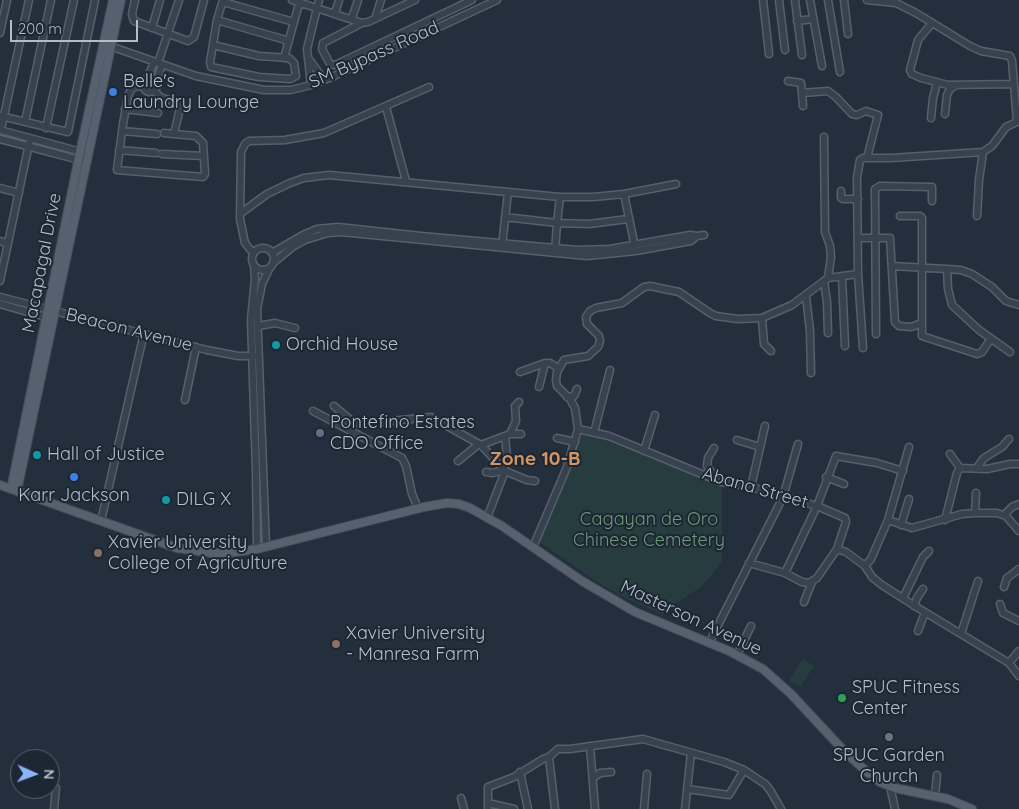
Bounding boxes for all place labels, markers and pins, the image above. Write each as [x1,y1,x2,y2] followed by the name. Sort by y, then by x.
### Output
[123,71,259,114] place label: Belle's Laundry Lounge
[107,86,119,98] marker: Belle's Laundry Lounge
[286,334,398,356] place label: Orchid House
[270,339,282,351] marker: Orchid House
[330,412,475,454] place label: Pontefino Estates CDO Office
[314,427,326,439] marker: Pontefino Estates CDO Office
[47,444,165,466] place label: Hall of Justice
[31,449,43,461] marker: Hall of Justice
[68,471,80,483] marker: Karr Jackson
[18,485,130,507] place label: Karr Jackson
[176,489,231,511] place label: DILG X
[160,494,172,506] marker: DILG X
[108,532,287,574] place label: Xavier University College of Agriculture
[92,547,104,559] marker: Xavier University College of Agriculture
[346,623,485,666] place label: Xavier University - Manresa Farm
[330,638,342,650] marker: Xavier University - Manresa Farm
[852,677,960,720] place label: SPUC Fitness Center
[836,692,848,704] marker: SPUC Fitness Center
[883,731,895,743] marker: SPUC Garden Church
[833,745,945,788] place label: SPUC Garden Church

